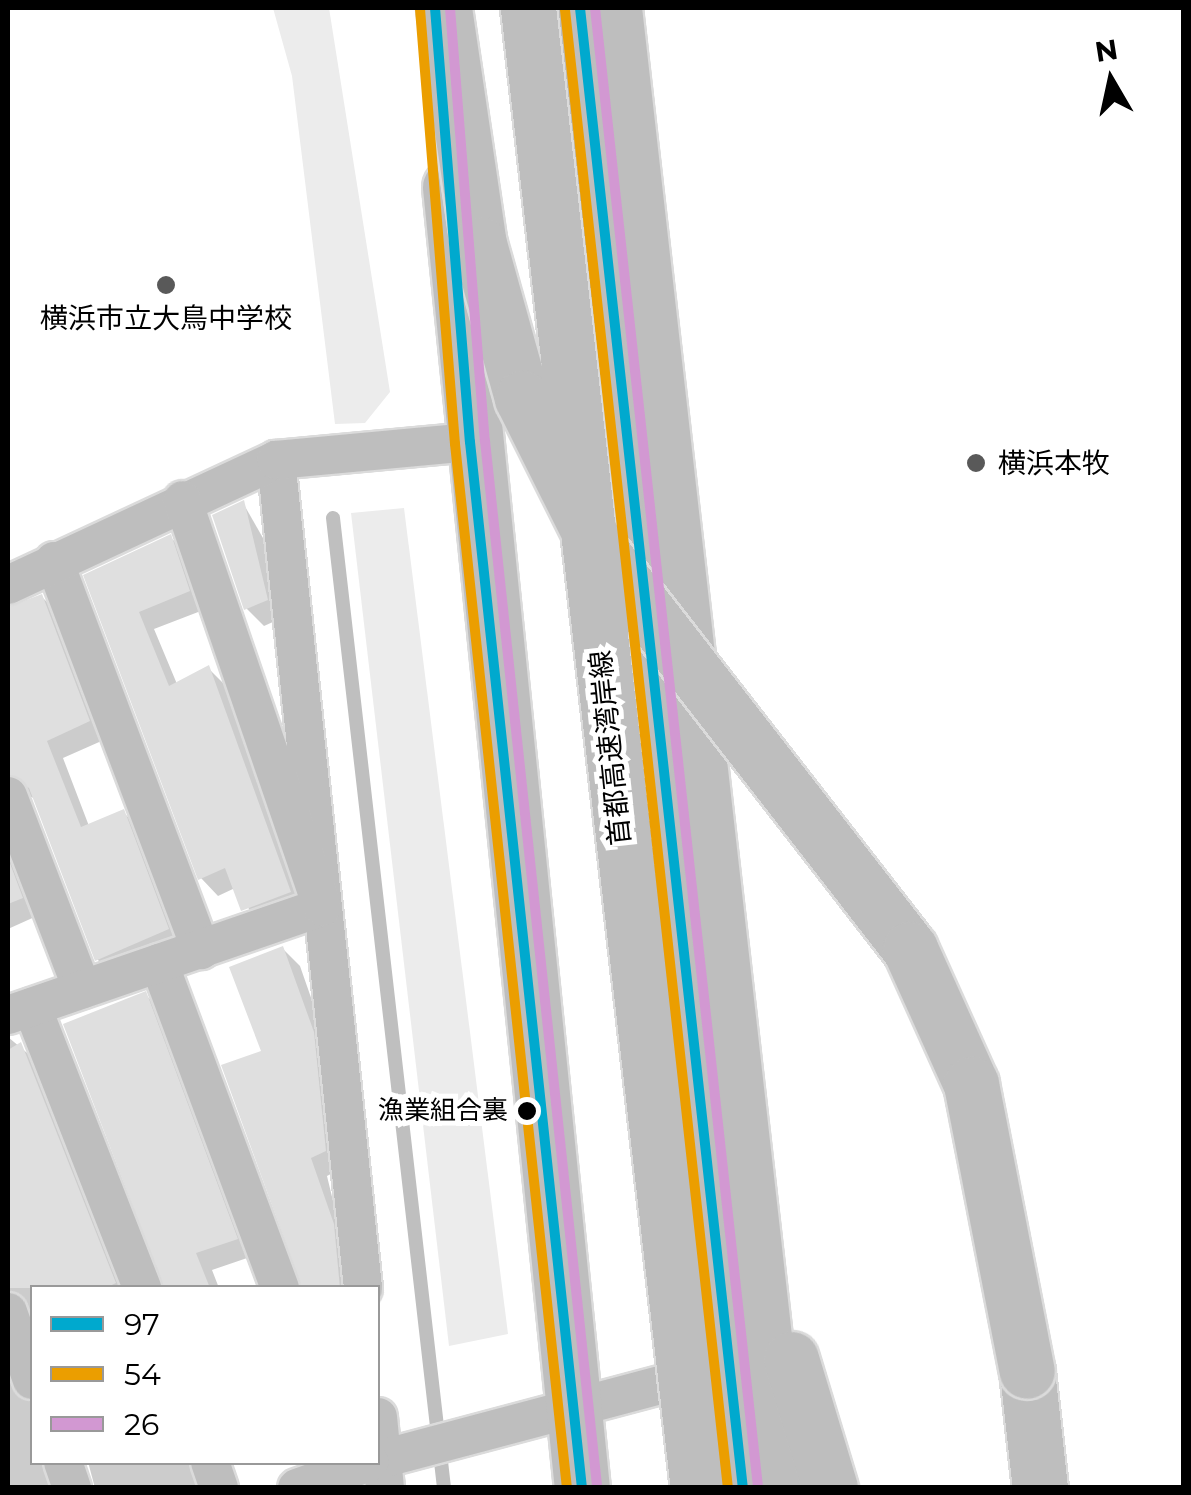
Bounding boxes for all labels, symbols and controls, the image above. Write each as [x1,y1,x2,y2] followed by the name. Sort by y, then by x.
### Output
[1061,30,1161,130] north arrow
[1092,32,1120,69] text: N
[155,274,177,296] marker: 横浜市立大鳥中学校
[40,301,292,335] place label: 横浜市立大鳥中学校
[998,446,1110,480] place label: 横浜本牧
[963,450,989,476] marker: 横浜本牧
[583,649,637,847] street label: 首都高速湾岸線
[378,1095,508,1127] place label: 漁業組合裏
[517,1101,537,1121] marker: 漁業組合裏
[30,1285,380,1465] legend
[124,1306,160,1343] text: 97
[124,1356,161,1393] text: 54
[124,1406,159,1443] text: 26

